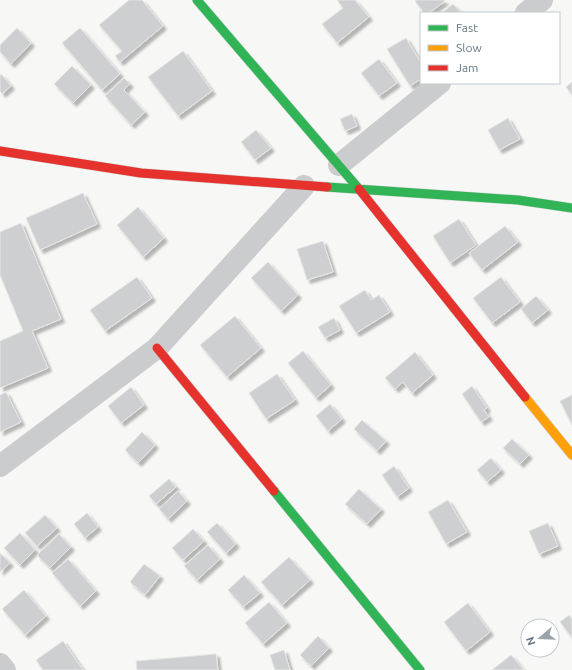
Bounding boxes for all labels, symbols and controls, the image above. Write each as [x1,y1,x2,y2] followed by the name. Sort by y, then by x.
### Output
[420,12,560,84] legend
[456,21,478,34] text: Fast
[456,41,482,54] text: Slow
[456,61,478,74] text: Jam
[520,618,560,658] north arrow
[524,635,538,647] text: N

